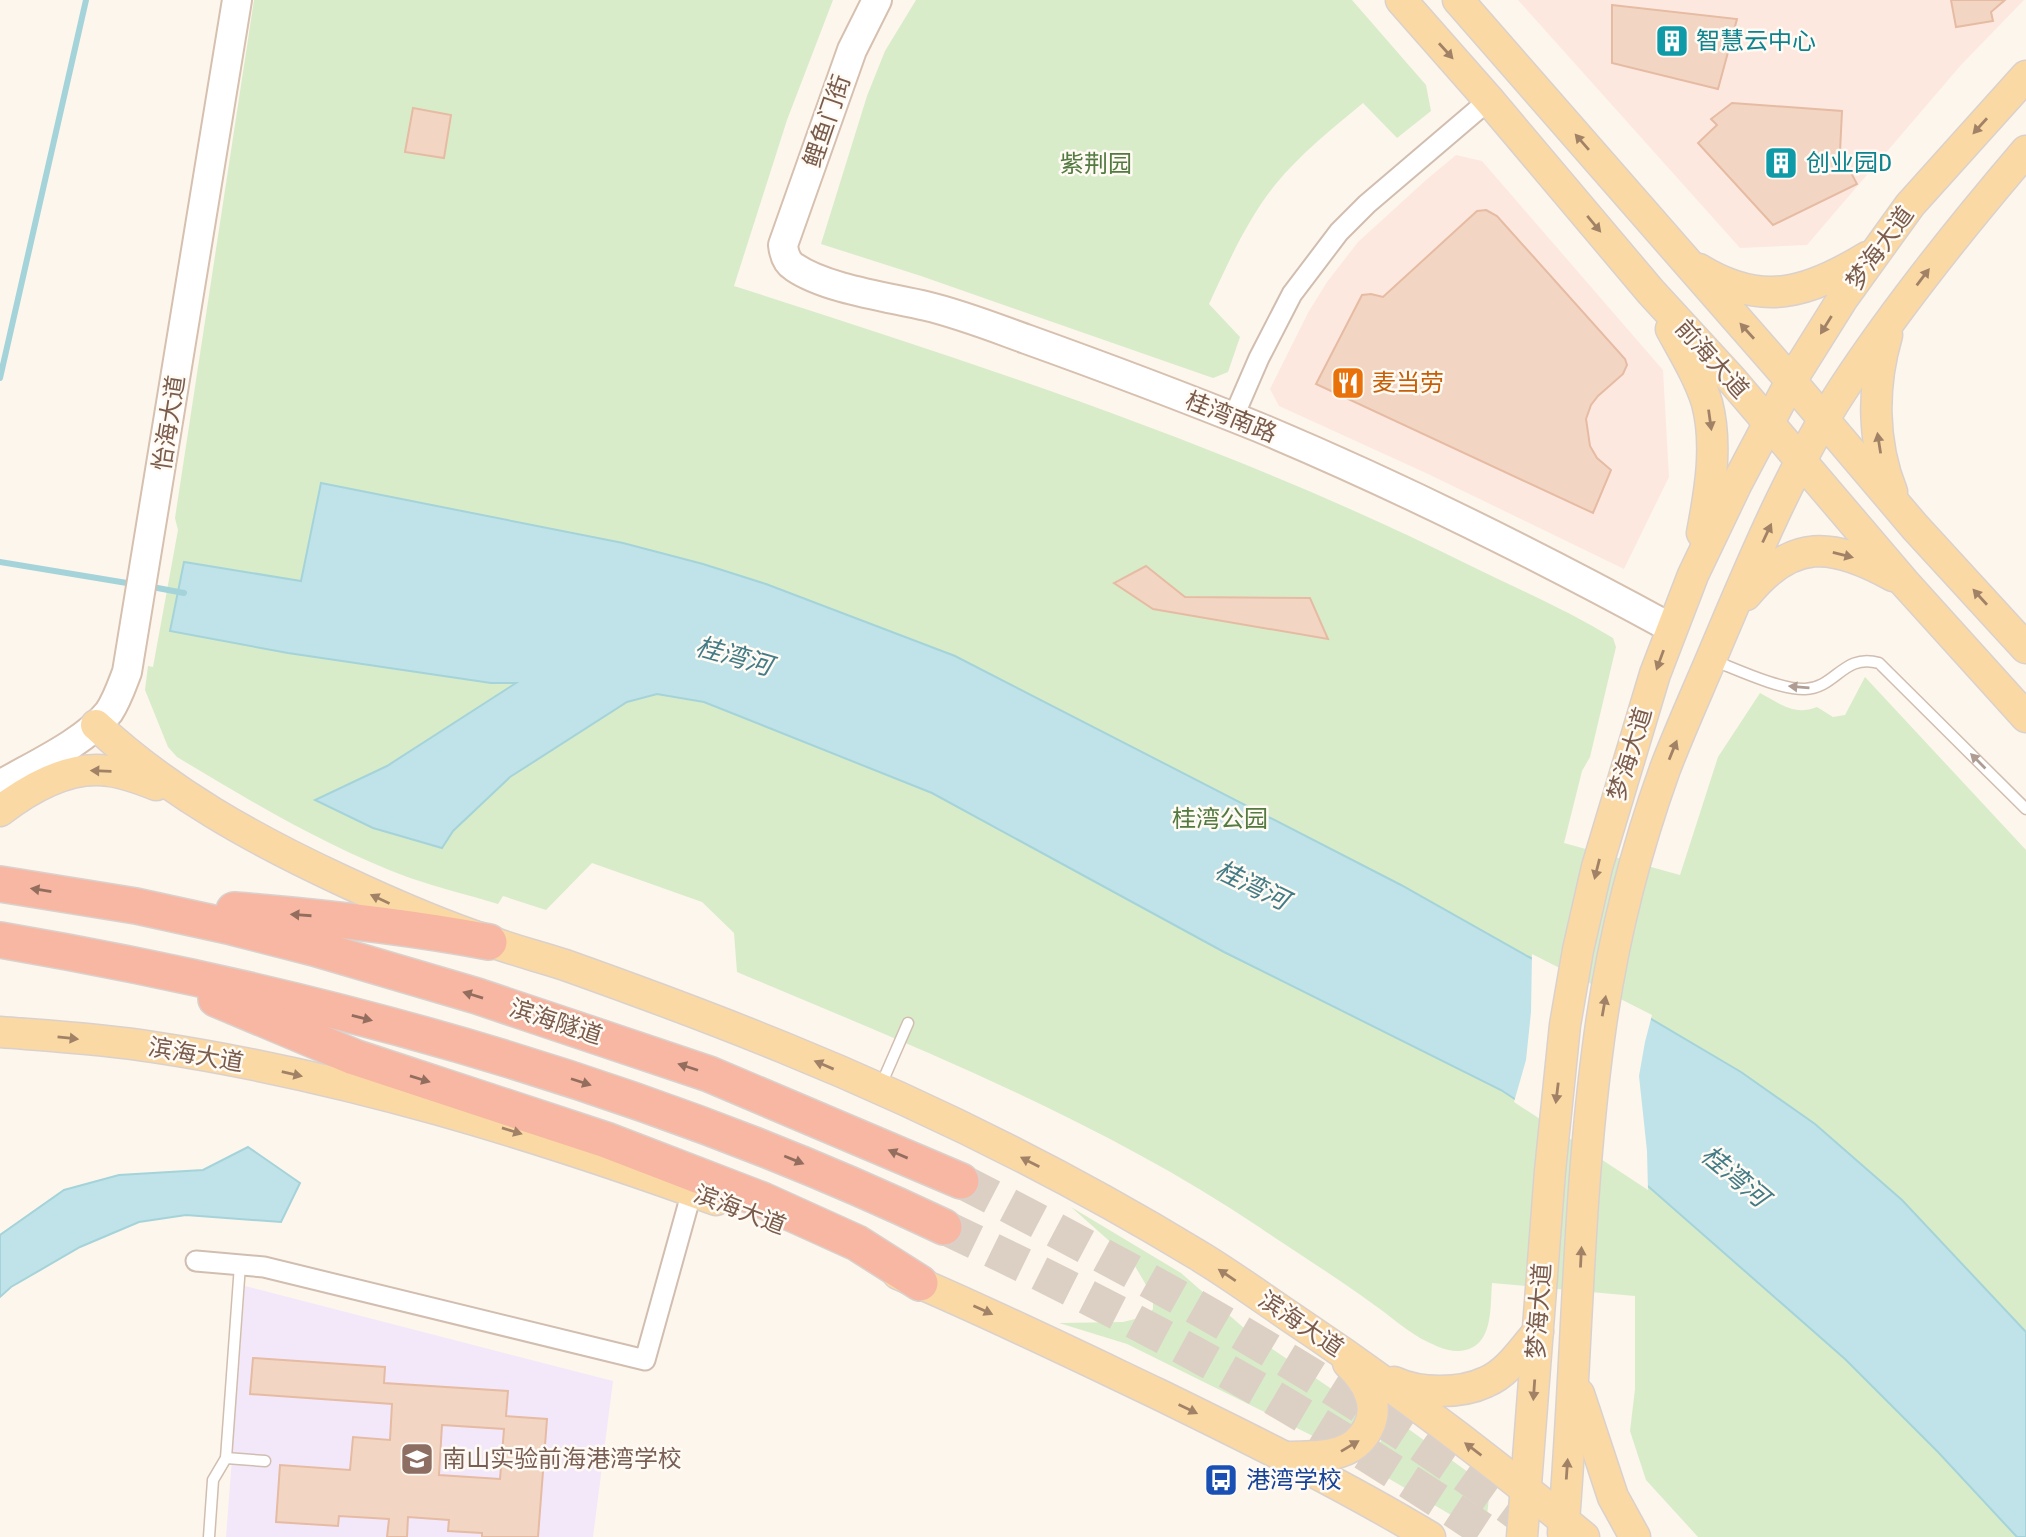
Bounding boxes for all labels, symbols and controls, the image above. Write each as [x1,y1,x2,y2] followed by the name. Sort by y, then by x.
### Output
[1653,22,1691,60] building icon: 智慧云中心
[1696,27,1816,55] place label: 智慧云中心
[1438,42,1454,60] one-way arrow
[798,71,856,171] street label: 鲤鱼门街
[1972,117,1988,134] one-way arrow
[1574,134,1590,151] one-way arrow
[1762,144,1800,182] building icon: 创业园D
[1806,149,1892,177] place label: 创业园D
[1060,150,1132,178] park label: 紫荆园
[1840,201,1920,295] street label: 梦海大道
[1586,215,1602,233] one-way arrow
[1916,268,1930,286] one-way arrow
[1669,314,1755,404] street label: 前海大道
[1820,315,1833,335] one-way arrow
[1740,323,1756,340] one-way arrow
[1329,364,1367,402] restaurant icon: 麦当劳
[1372,369,1444,397] place label: 麦当劳
[148,373,190,473] street label: 怡海大道
[1181,386,1281,448] street label: 桂湾南路
[1704,409,1715,431] one-way arrow
[1873,432,1884,454] one-way arrow
[1761,523,1772,543] one-way arrow
[1832,550,1854,561] one-way arrow
[1972,588,1988,606] one-way arrow
[692,631,780,684] water label: 桂湾河
[1654,649,1665,670] one-way arrow
[1788,681,1810,692] one-way arrow
[1603,704,1657,804] street label: 梦海大道
[1667,739,1678,760] one-way arrow
[1970,753,1987,769] one-way arrow
[90,766,112,777] one-way arrow
[1172,805,1268,833] park label: 桂湾公园
[1210,854,1298,919] water label: 桂湾河
[1591,858,1602,880] one-way arrow
[30,884,52,895] one-way arrow
[370,893,391,904] one-way arrow
[289,909,311,920] one-way arrow
[462,989,483,1000] one-way arrow
[506,994,606,1050] street label: 滨海隧道
[1599,995,1610,1017] one-way arrow
[352,1013,374,1024] one-way arrow
[57,1033,79,1044] one-way arrow
[146,1033,246,1077] street label: 滨海大道
[814,1059,835,1070] one-way arrow
[678,1061,699,1072] one-way arrow
[281,1068,303,1079] one-way arrow
[409,1074,430,1085] one-way arrow
[570,1077,591,1088] one-way arrow
[1552,1082,1563,1104] one-way arrow
[502,1126,523,1137] one-way arrow
[1695,1139,1778,1217] water label: 桂湾河
[888,1148,909,1159] one-way arrow
[784,1155,805,1166] one-way arrow
[1020,1156,1040,1167] one-way arrow
[690,1180,790,1240] street label: 滨海大道
[1576,1246,1587,1268] one-way arrow
[1522,1262,1556,1360] street label: 梦海大道
[1218,1268,1237,1281] one-way arrow
[1253,1286,1349,1362] street label: 滨海大道
[973,1304,993,1316] one-way arrow
[1528,1379,1539,1401] one-way arrow
[1178,1404,1198,1415] one-way arrow
[1341,1439,1360,1452] one-way arrow
[398,1440,436,1478] school or university icon: 南山实验前海港湾学校
[1464,1442,1482,1456] one-way arrow
[442,1445,682,1473] place label: 南山实验前海港湾学校
[1562,1458,1573,1480] one-way arrow
[1202,1461,1240,1499] bus stop icon: 港湾学校
[1246,1466,1342,1494] place label: 港湾学校

